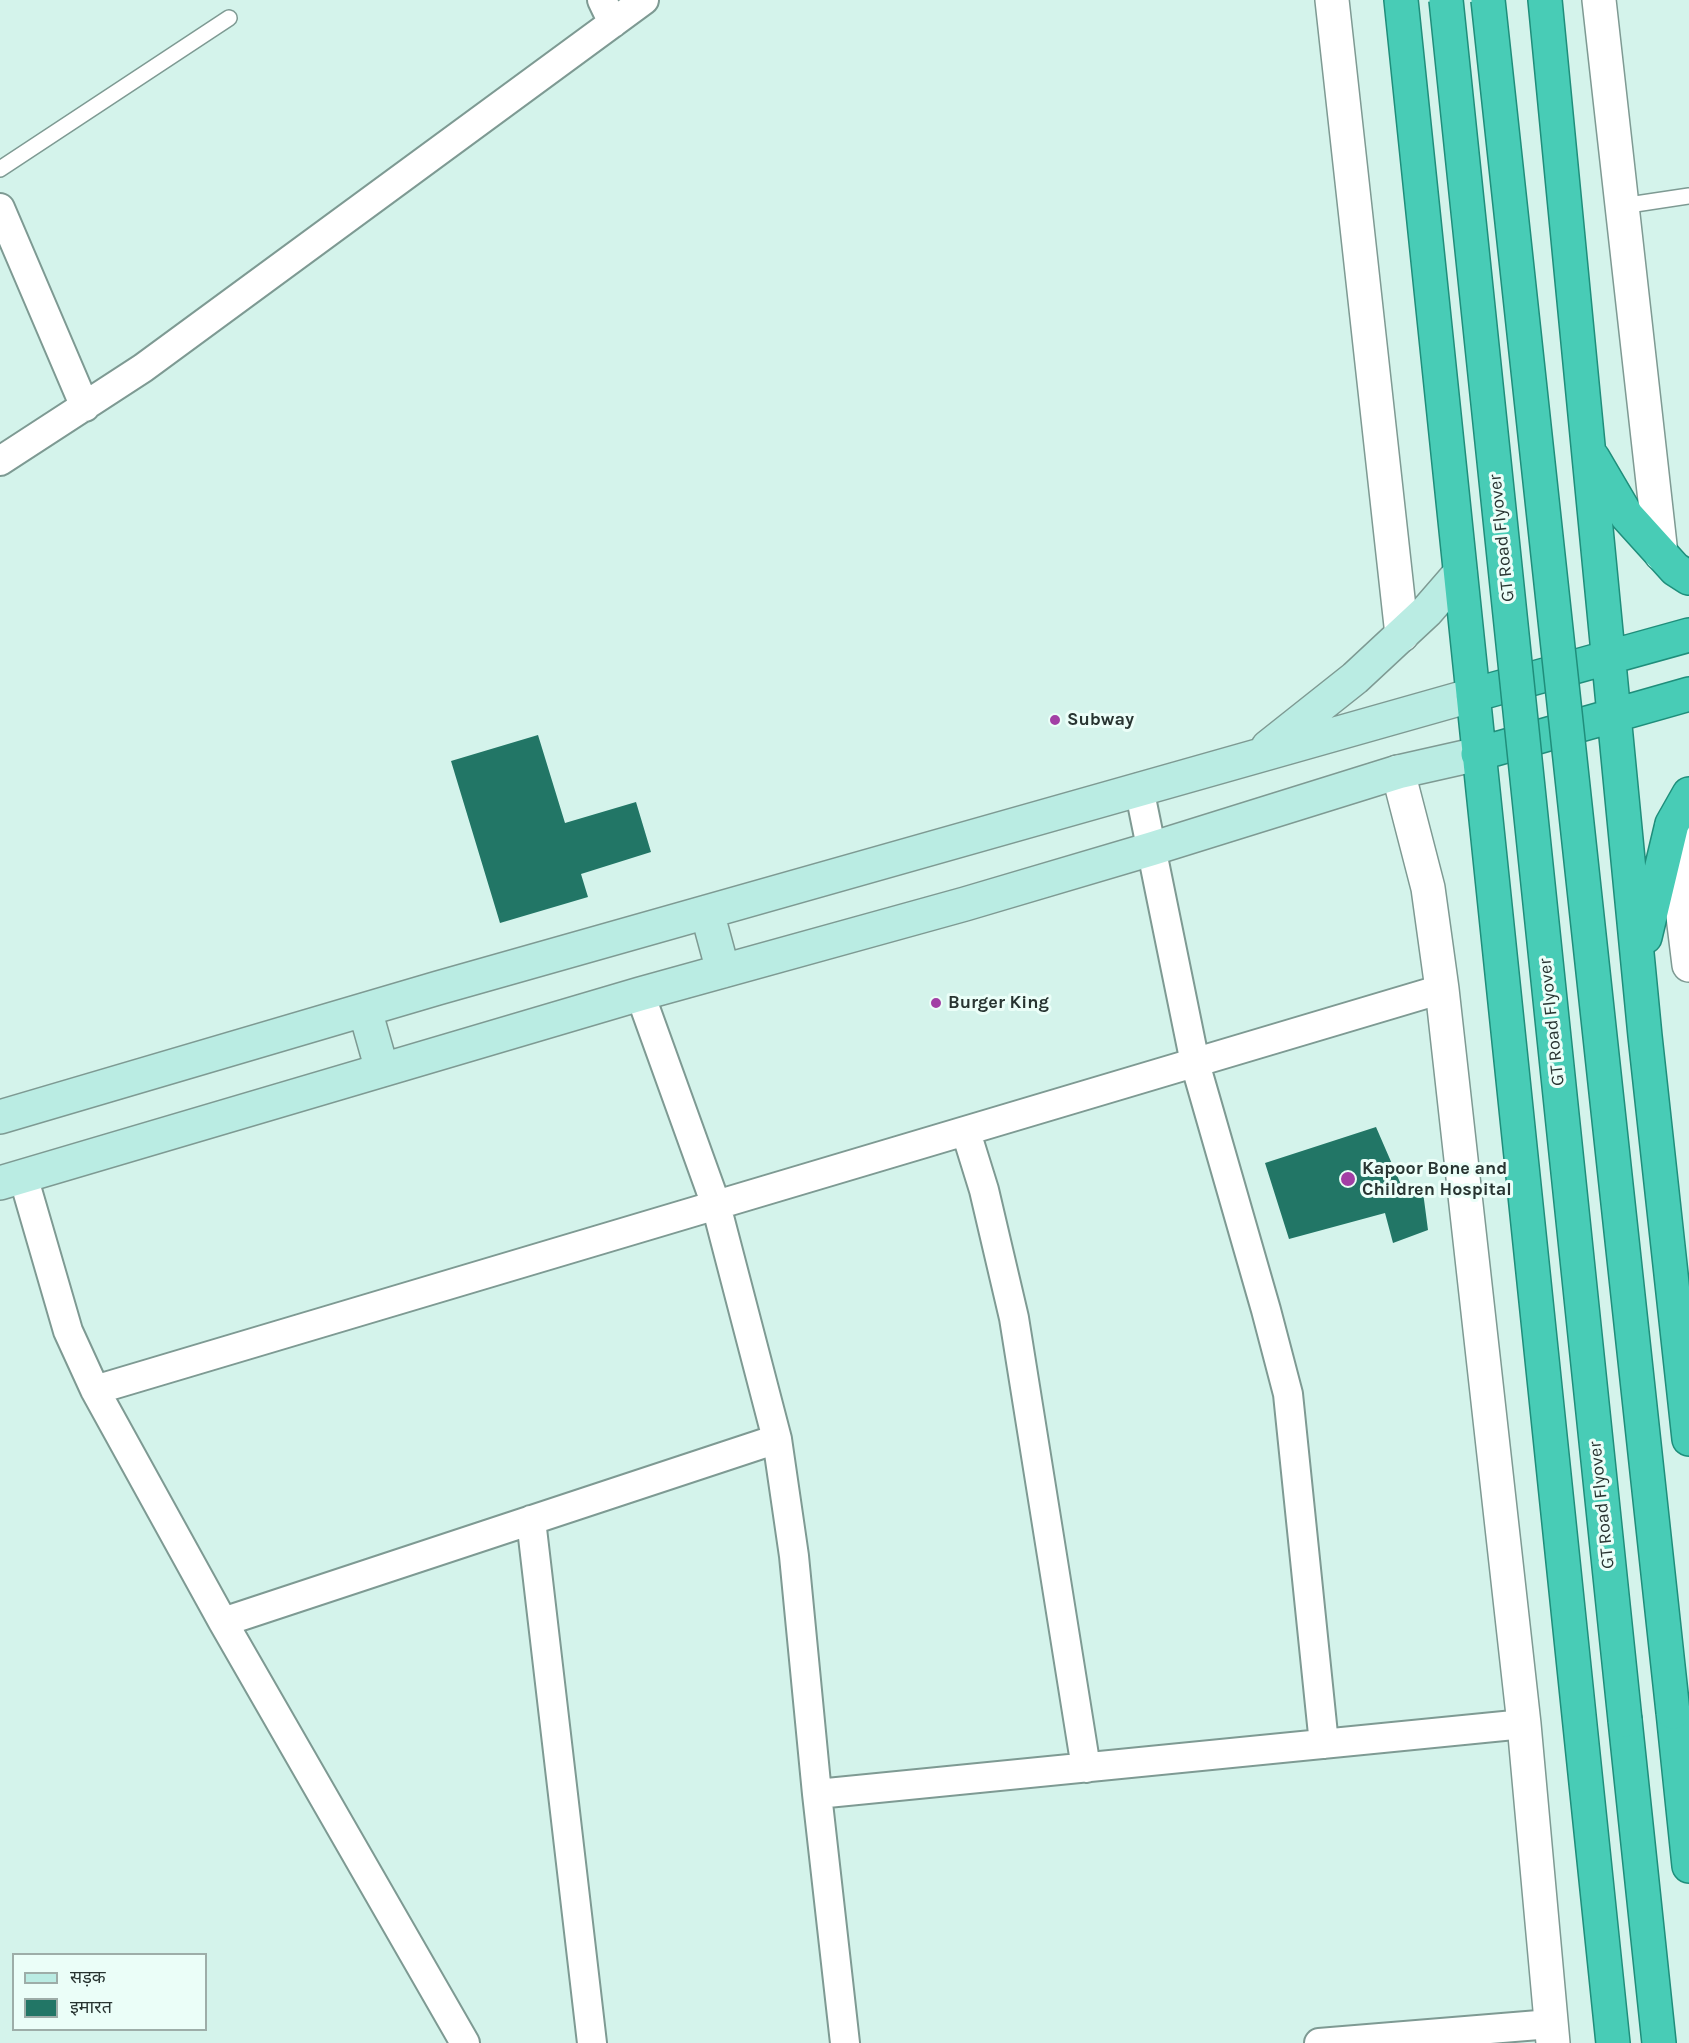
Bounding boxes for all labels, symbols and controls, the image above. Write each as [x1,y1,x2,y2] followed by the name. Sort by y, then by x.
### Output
[1485,473,1519,603] street label: GT Road Flyover
[1067,709,1134,731] place label: Subway
[1048,713,1062,727] marker: Subway
[1535,957,1569,1087] street label: GT Road Flyover
[948,992,1049,1014] place label: Burger King
[929,996,943,1010] marker: Burger King
[1362,1158,1512,1200] place label: Kapoor Bone and Children Hospital
[1339,1170,1357,1188] marker: Kapoor Bone and Children Hospital
[1585,1440,1619,1570] street label: GT Road Flyover
[12,1953,207,2031] legend
[70,1966,106,1988] text: सड़क
[70,1996,112,2018] text: इमारत

